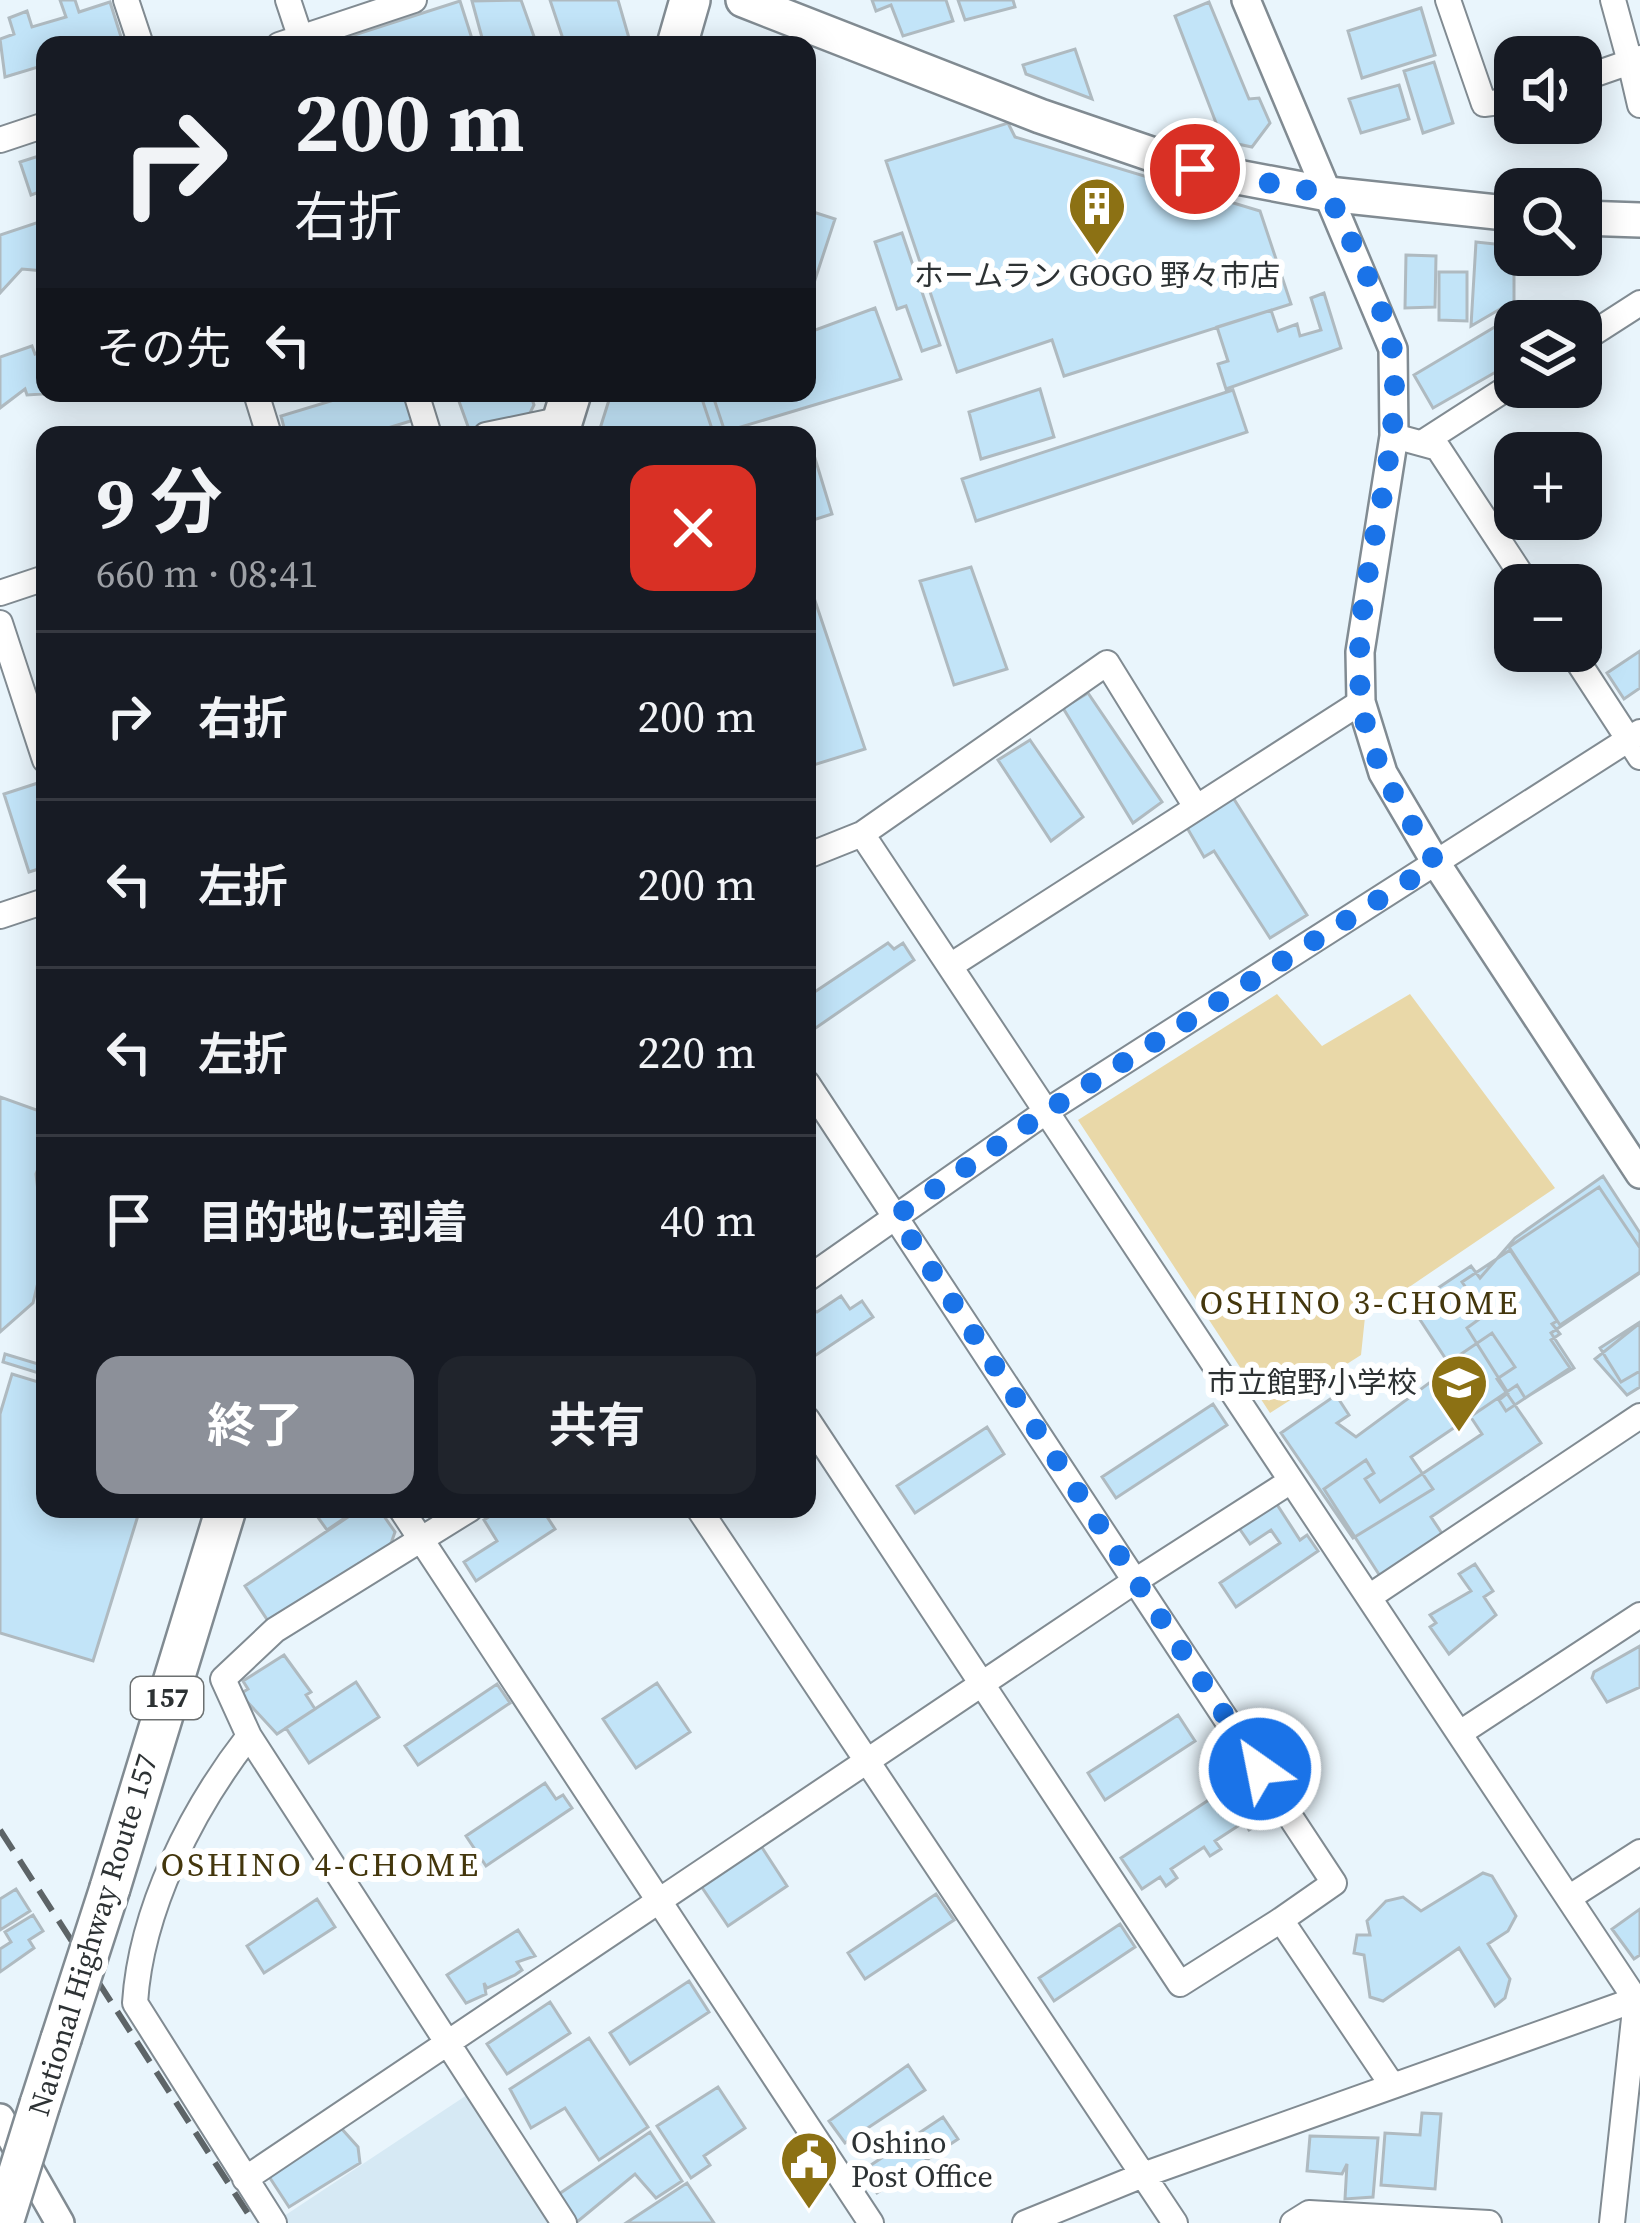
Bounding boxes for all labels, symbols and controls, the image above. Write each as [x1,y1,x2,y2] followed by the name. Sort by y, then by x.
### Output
[1494,36,1602,672] map controls
[1494,36,1602,144] button: sound
[294,64,525,179] text: 200 m
[96,84,252,240] icon: right
[1144,118,1246,220] pin
[1162,136,1228,202] icon: arrive
[1494,168,1602,276] button: search
[1066,175,1128,257] building icon: ホームラン GOGO 野々市店
[294,180,402,254] text: 右折
[914,255,1280,296] place label: ホームラン GOGO 野々市店
[1494,300,1602,408] button: layers
[255,312,321,378] icon: left
[96,317,231,379] text: その先
[1494,432,1602,540] button: +
[96,452,222,551] text: 9 分
[630,465,756,591] button: close
[96,547,318,600] text: 660 m · 08:41
[1494,564,1602,672] button: −
[96,683,162,749] icon: right
[637,685,756,747] text: 200 m
[198,687,288,749] text: 右折
[96,851,162,917] icon: left
[637,853,756,915] text: 200 m
[198,855,288,917] text: 左折
[96,1019,162,1085] icon: left
[637,1021,756,1083] text: 220 m
[198,1023,288,1085] text: 左折
[96,1187,162,1253] icon: arrive
[660,1189,756,1251] text: 40 m
[198,1191,468,1253] text: 目的地に到着
[1200,1280,1520,1325] district label: OSHINO 3-CHOME
[1428,1352,1490,1434] school or university icon: 市立館野小学校
[96,1356,414,1494] button: 終了
[438,1356,756,1494] button: 共有
[1207,1362,1417,1403] place label: 市立館野小学校
[131,1677,203,1719] road number: 157
[1197,1706,1323,1832] position arrow
[18,1749,167,2121] street label: National Highway Route 157
[161,1842,481,1887] district label: OSHINO 4-CHOME
[851,2122,993,2197] place label: Oshino Post Office
[778,2129,840,2211] public building icon: Oshino Post Office

